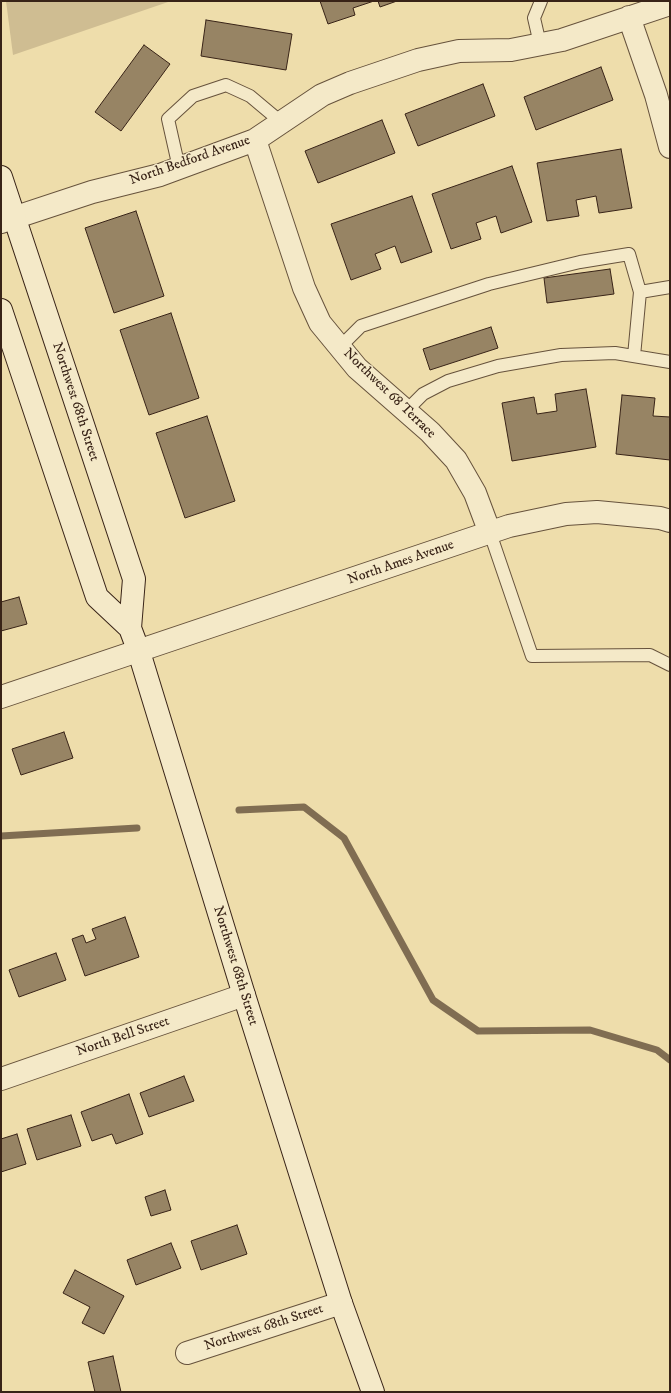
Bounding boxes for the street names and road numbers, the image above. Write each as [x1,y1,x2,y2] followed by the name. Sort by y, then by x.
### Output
[128,132,252,190] street label: North Bedford Avenue
[48,340,102,464] street label: Northwest 68th Street
[339,345,439,443] street label: Northwest 68 Terrace
[346,537,456,589] street label: North Ames Avenue
[209,904,261,1028] street label: Northwest 68th Street
[74,1013,172,1061] street label: North Bell Street
[202,1301,326,1355] street label: Northwest 68th Street

